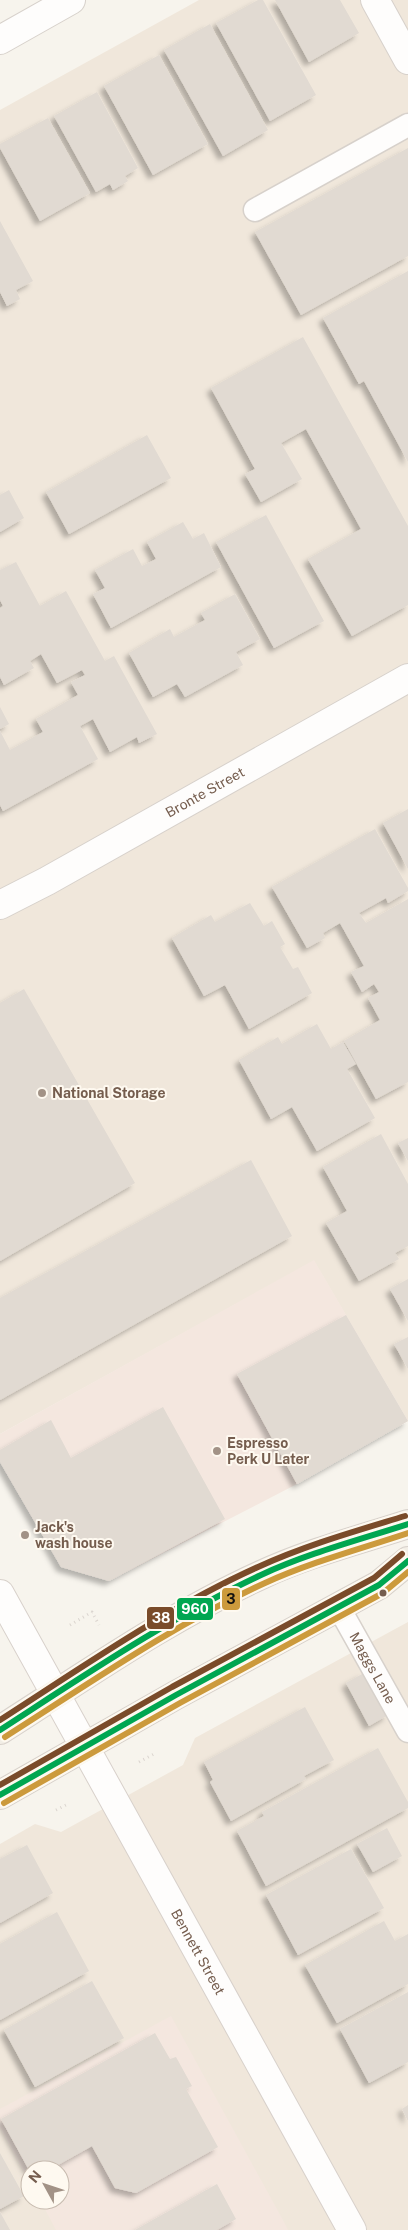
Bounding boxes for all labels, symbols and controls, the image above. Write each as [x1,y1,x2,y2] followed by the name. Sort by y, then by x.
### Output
[163,764,247,821] street label: Bronte Street
[52,1085,166,1101] place label: National Storage
[36,1087,48,1099] marker: National Storage
[227,1435,310,1467] place label: Espresso Perk U Later
[211,1445,223,1457] marker: Espresso Perk U Later
[35,1519,113,1551] place label: Jack's wash house
[19,1529,31,1541] marker: Jack's wash house
[221,1587,241,1611] line badge: 3
[378,1588,388,1598] unlabelled marker
[226,1591,236,1607] text: 3
[176,1597,214,1621] line badge: 960
[181,1601,209,1617] text: 960
[146,1606,175,1630] line badge: 38
[152,1610,170,1626] text: 38
[346,1629,399,1706] street label: Maggs Lane
[168,1906,228,1998] street label: Bennett Street
[20,2160,70,2210] north arrow
[25,2167,45,2186] text: N

